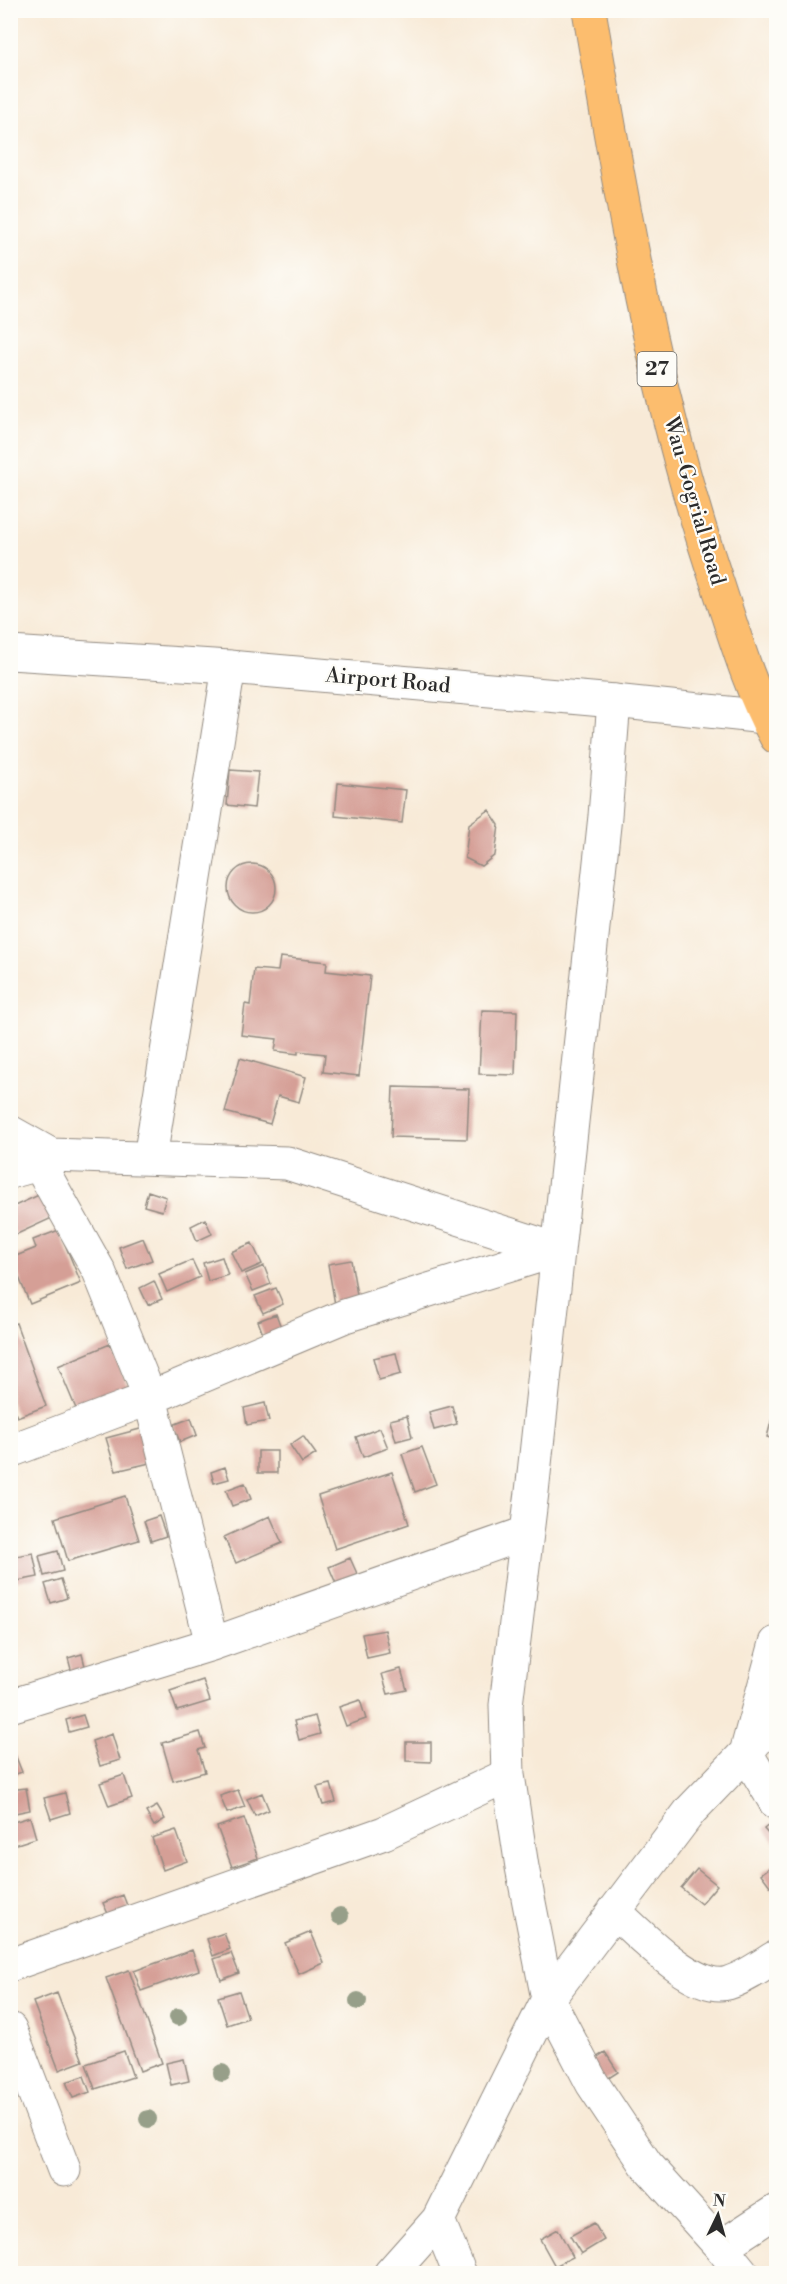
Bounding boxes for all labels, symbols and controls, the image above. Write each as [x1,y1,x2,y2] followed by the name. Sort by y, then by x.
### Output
[638,352,676,386] road number: 27
[657,413,731,588] street label: Wau-Gogrial Road
[324,663,451,699] street label: Airport Road
[688,2185,748,2245] north arrow
[712,2191,727,2212] text: N

